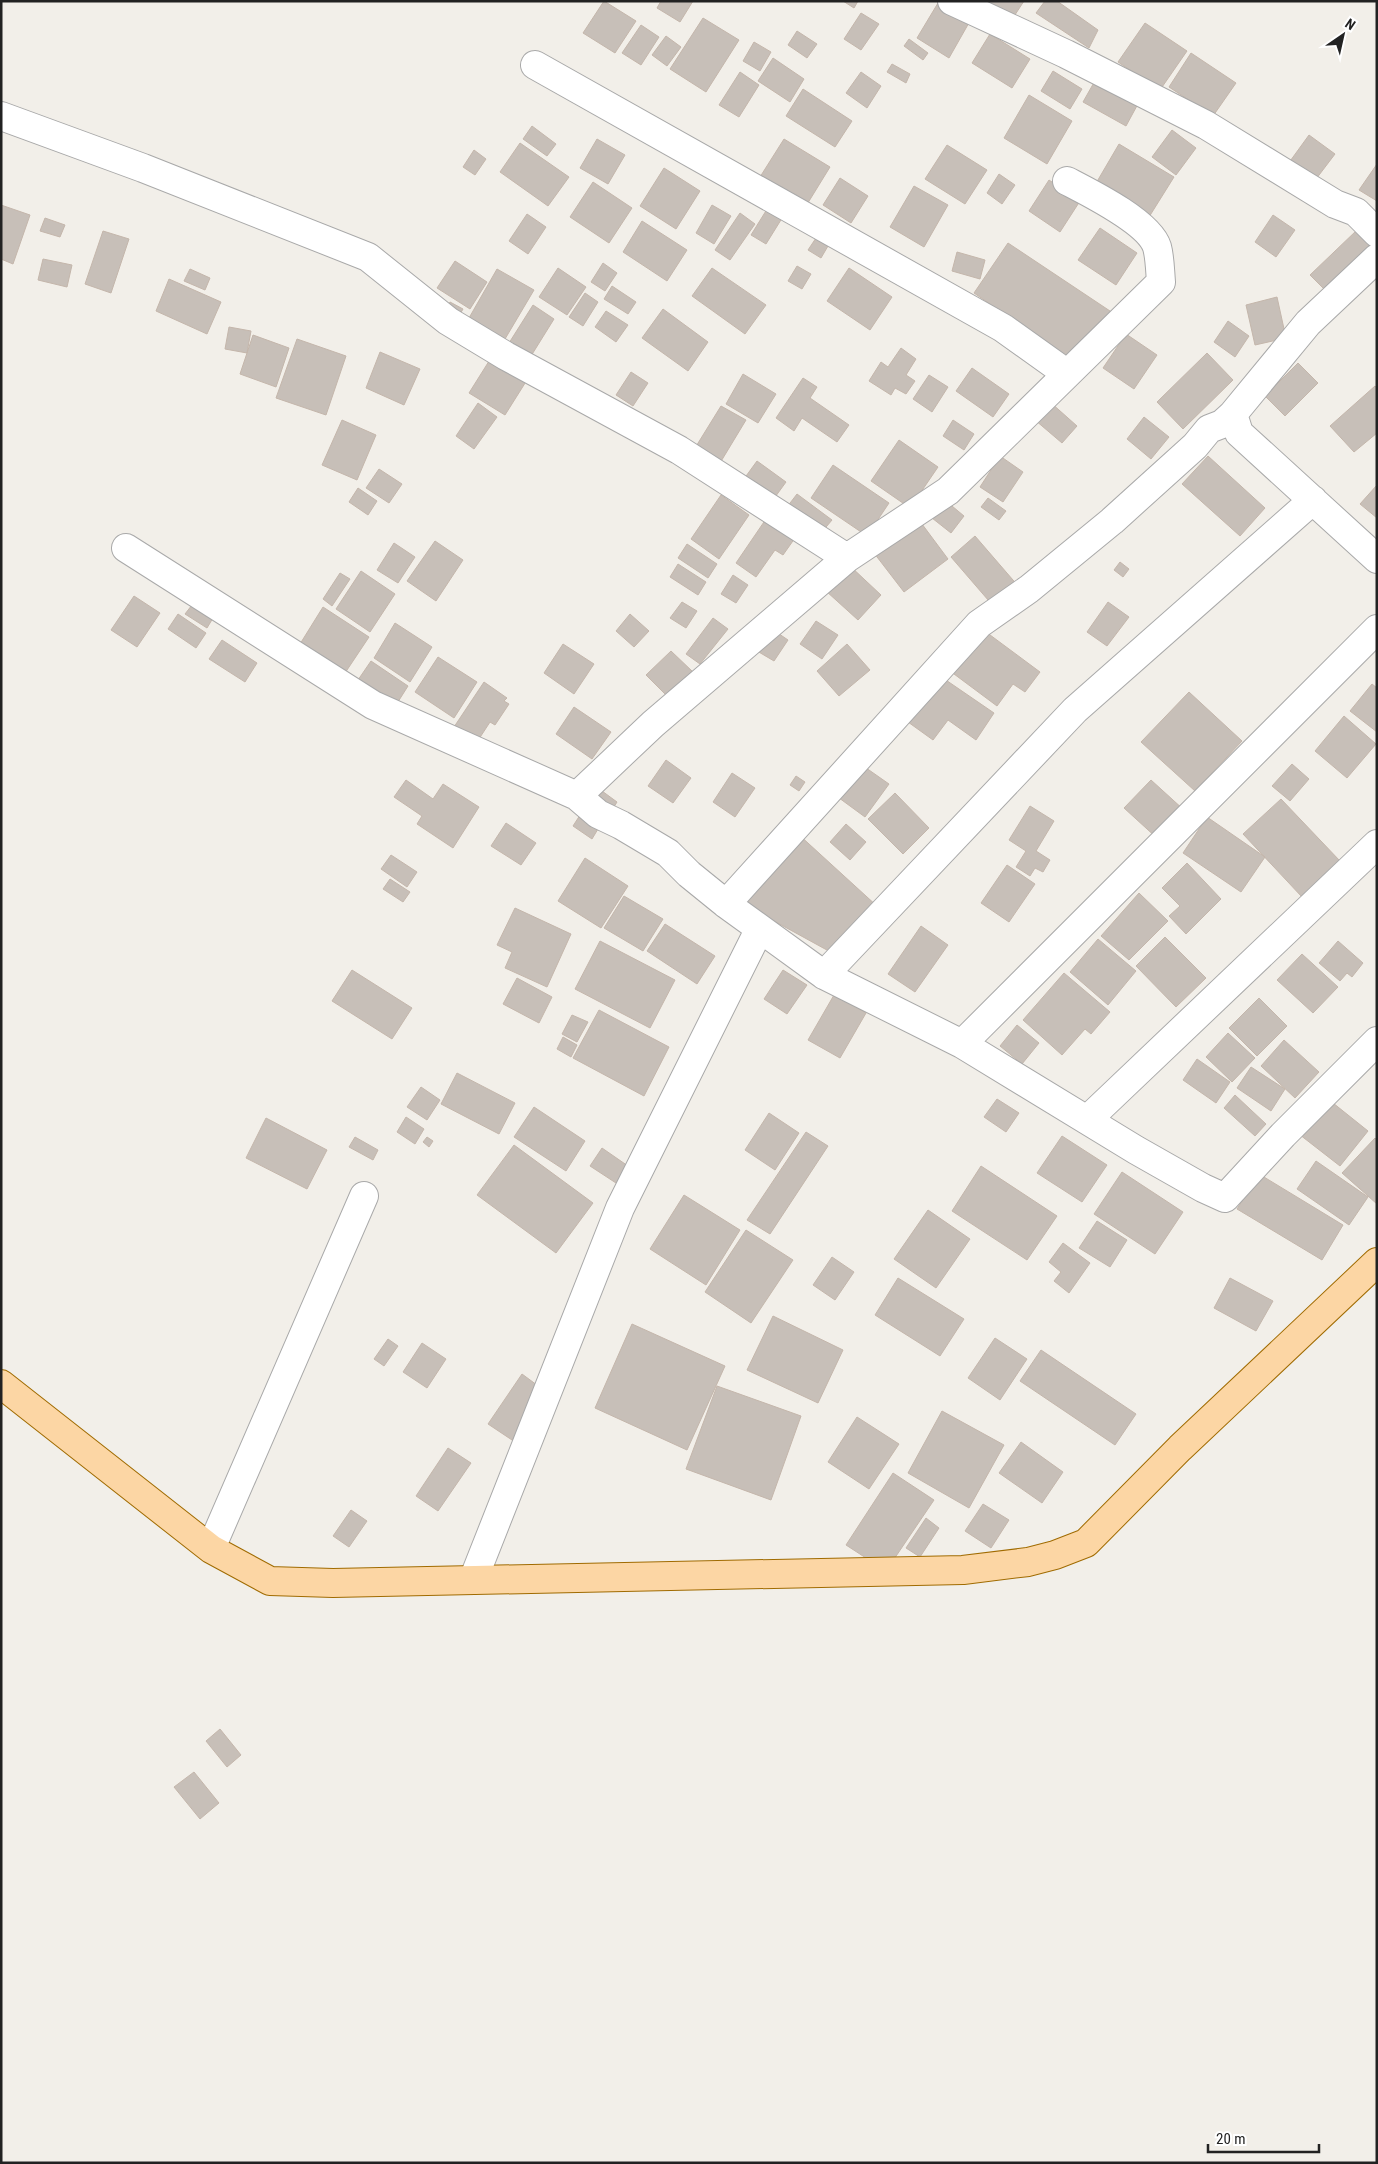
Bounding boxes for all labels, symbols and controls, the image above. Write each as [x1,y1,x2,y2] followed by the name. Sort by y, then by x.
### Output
[1318,10,1368,60] north arrow
[1342,15,1358,33] text: N
[1208,2122,1319,2154] scale bar
[1216,2130,1246,2148] text: 20 m

